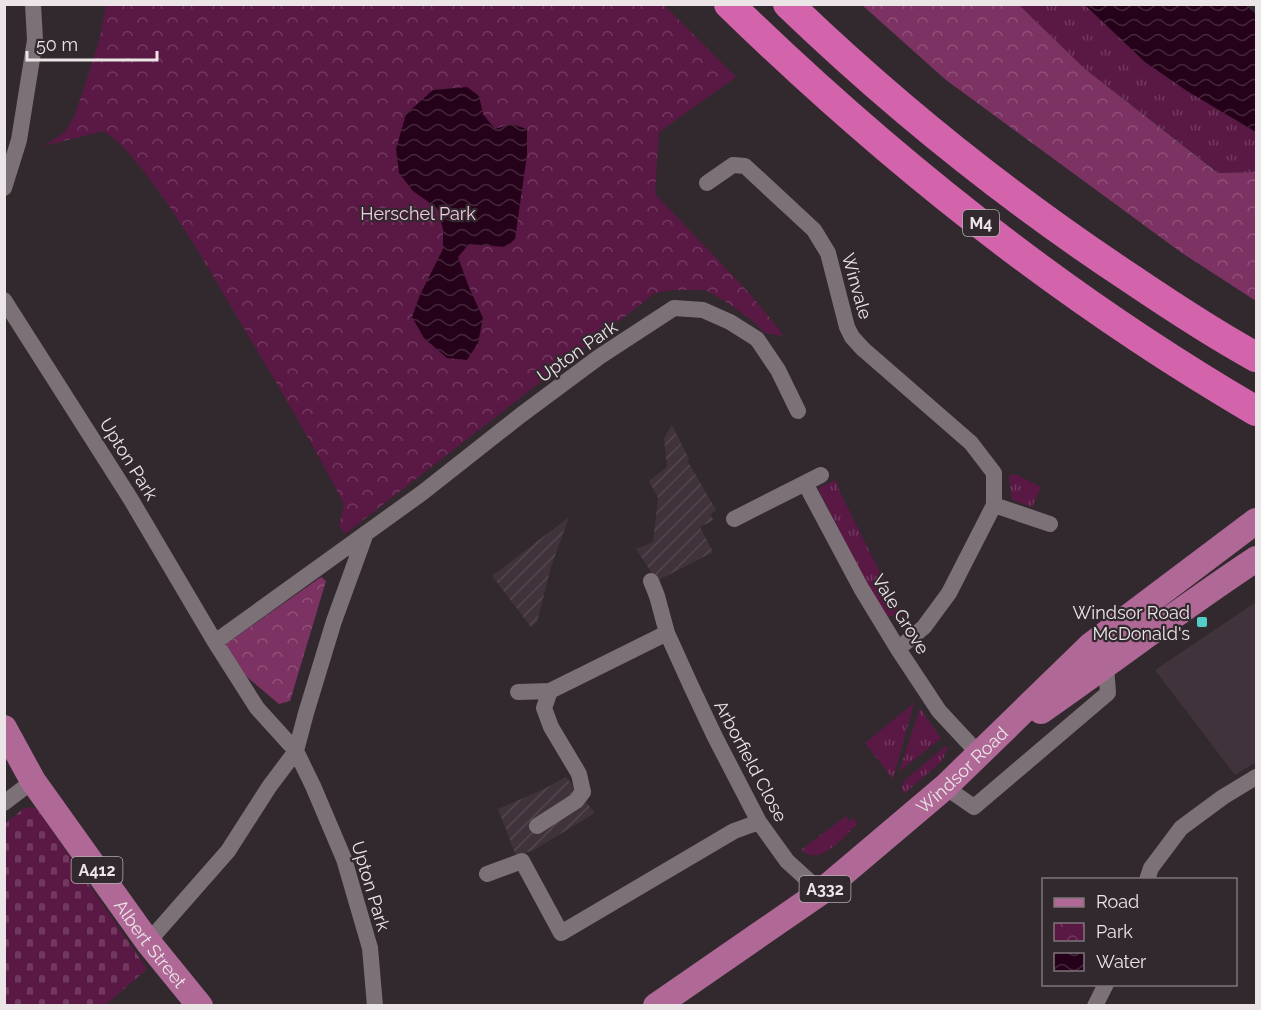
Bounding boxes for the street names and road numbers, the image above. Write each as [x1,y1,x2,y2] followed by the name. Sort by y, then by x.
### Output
[963,210,999,236] road number: M4
[838,251,877,322] street label: Winvale
[533,315,621,386] street label: Upton Park
[95,414,163,504] street label: Upton Park
[868,570,934,658] street label: Vale Grove
[710,697,792,826] street label: Arborfield Close
[912,722,1012,818] street label: Windsor Road
[347,839,395,934] street label: Upton Park
[72,857,122,883] road number: A412
[800,876,850,902] road number: A332
[110,895,191,992] street label: Albert Street

